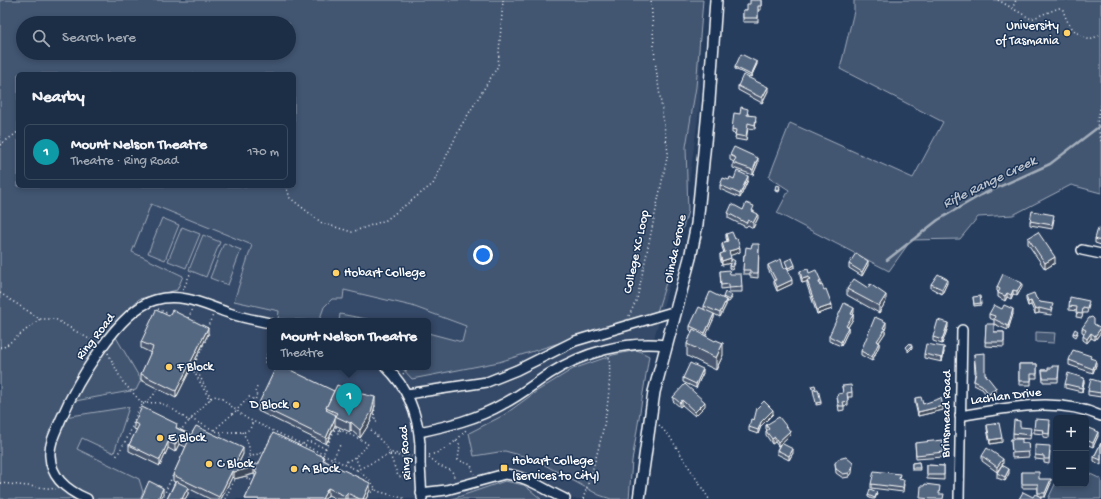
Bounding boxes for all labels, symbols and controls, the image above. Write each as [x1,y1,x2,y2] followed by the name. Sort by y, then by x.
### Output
[16,16,296,60] search box
[996,19,1060,49] place label: University of Tasmania
[30,27,52,49] icon: search
[1062,28,1072,38] marker: University of Tasmania
[62,29,136,47] text: Search here
[32,88,85,108] text: Nearby
[71,136,207,154] text: Mount Nelson Theatre
[43,145,49,160] text: 1
[247,145,279,160] text: 170 m
[941,152,1041,213] water label: Rifle Range Creek
[71,154,178,169] text: Theatre · Ring Road
[621,208,653,295] street label: College XC Loop
[661,213,691,285] street label: Olinda Grove
[473,245,493,265] your location
[344,266,426,281] place label: Hobart College
[331,268,341,278] marker: Hobart College
[73,310,120,363] street label: Ring Road
[267,318,431,370] popup
[281,328,417,346] text: Mount Nelson Theatre
[281,346,324,361] text: Theatre
[176,360,214,375] place label: F Block
[164,362,174,372] marker: F Block
[939,369,955,459] street label: Brinsmead Road
[336,383,362,416] pin: 1
[970,385,1042,409] street label: Lachlan Drive
[249,398,289,413] place label: D Block
[291,400,301,410] marker: D Block
[1053,415,1089,487] map controls
[1053,415,1089,451] button: +
[397,424,415,481] street label: Ring Road
[168,431,207,446] place label: E Block
[155,433,165,443] marker: E Block
[1053,451,1089,487] button: −
[512,454,600,484] place label: Hobart College (services to City)
[217,457,255,472] place label: C Block
[204,459,214,469] marker: C Block
[302,462,340,477] place label: A Block
[499,463,509,473] marker: Hobart College (services to City)
[289,464,299,474] marker: A Block

